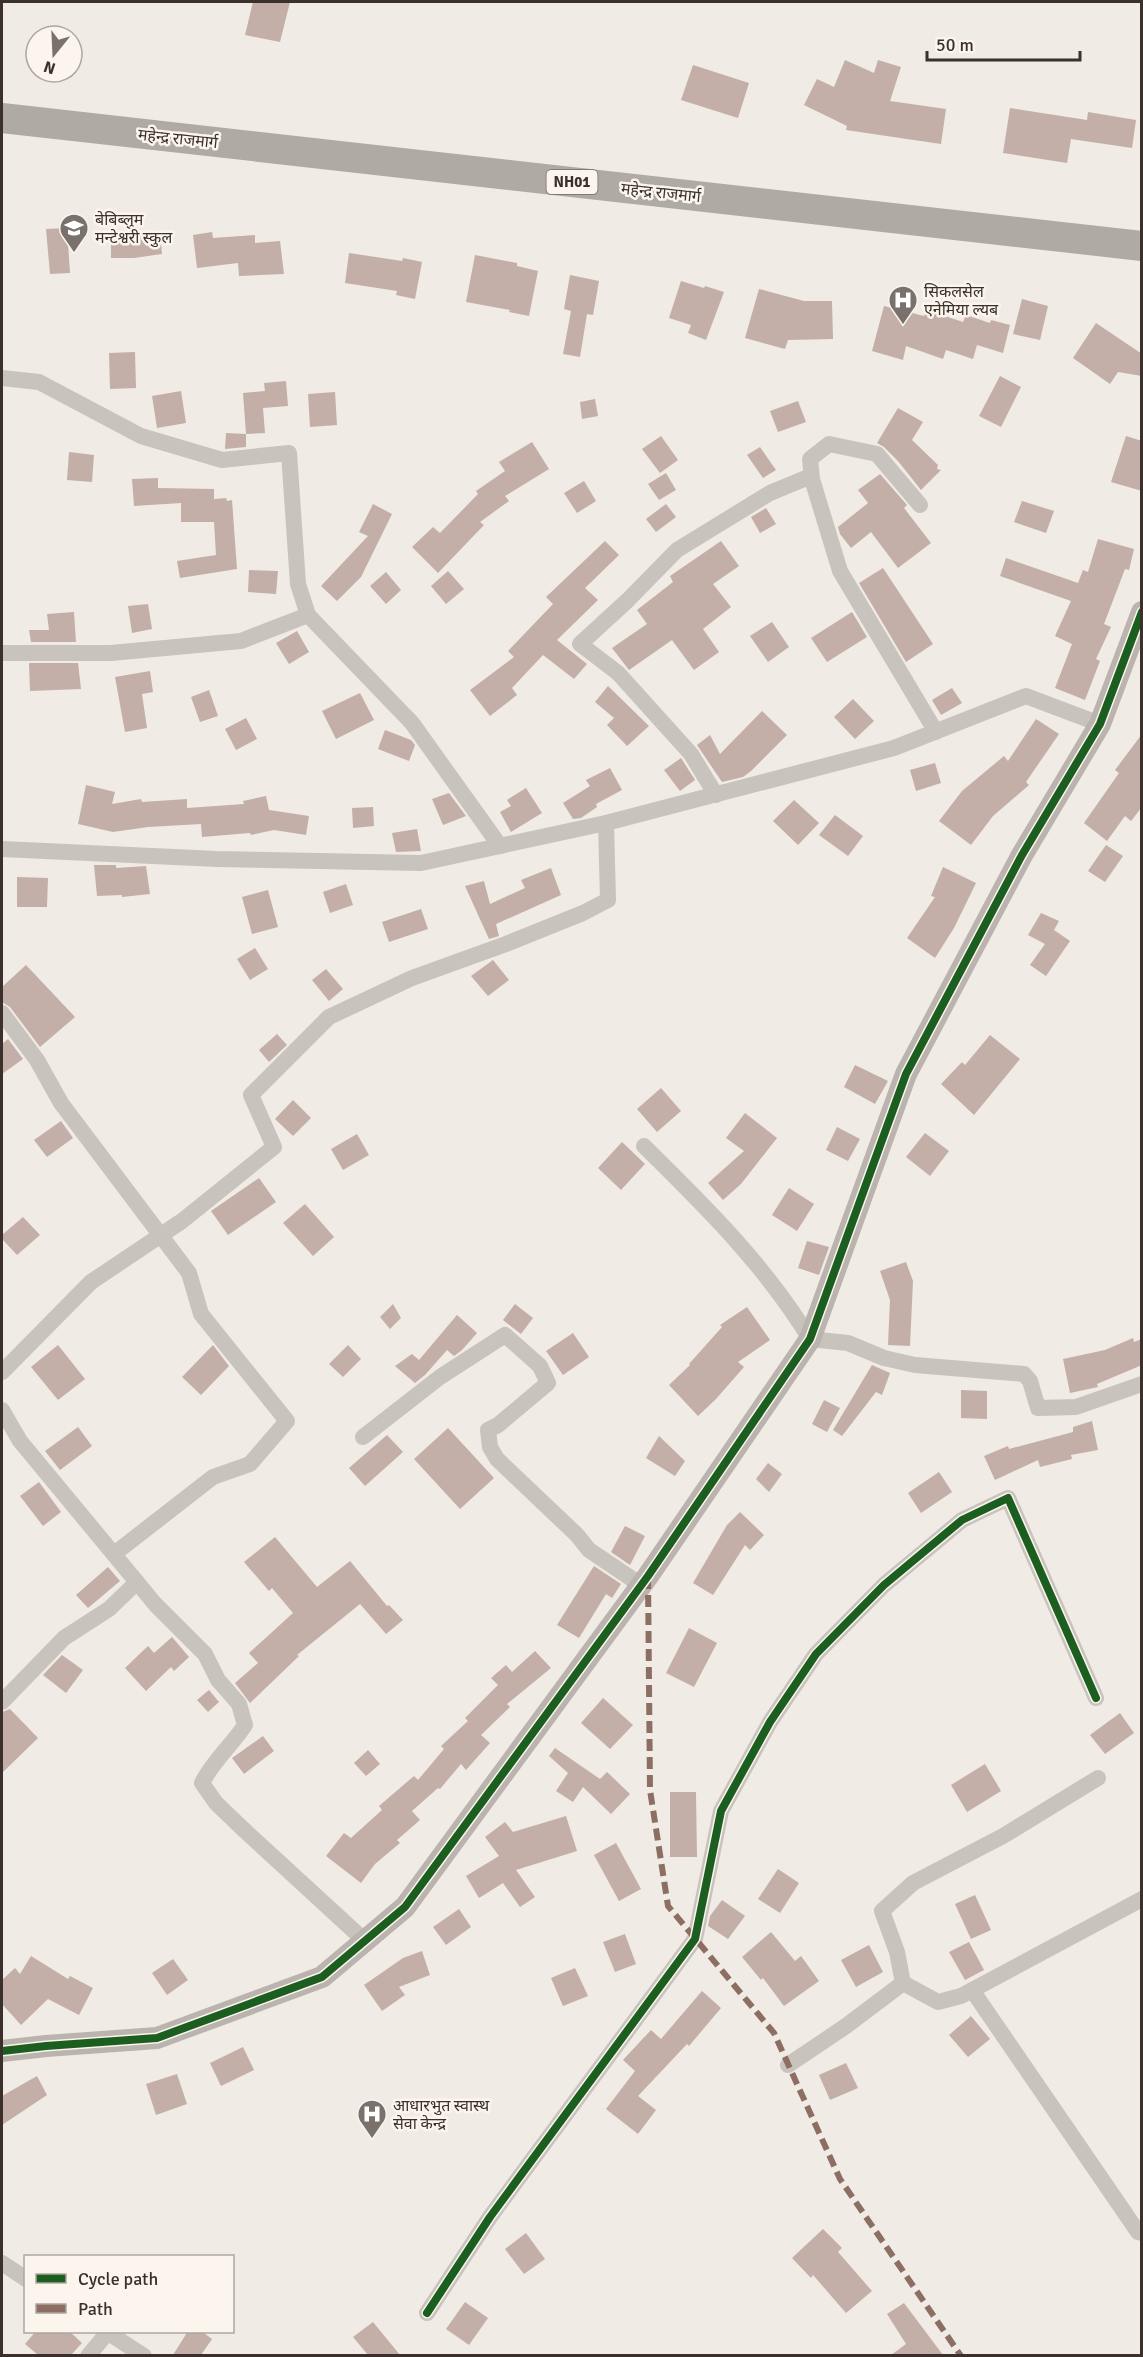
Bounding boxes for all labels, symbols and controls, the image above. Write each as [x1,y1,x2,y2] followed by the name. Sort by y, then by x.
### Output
[24,24,84,84] north arrow
[927,24,1080,62] scale bar
[936,34,974,56] text: 50 m
[41,56,58,79] text: N
[137,125,220,153] street label: महेन्द्र राजमार्ग
[546,170,598,194] road number: NH01
[620,179,703,207] street label: महेन्द्र राजमार्ग
[95,210,173,248] place label: बेबिब्लुम मन्टेश्वरी स्कुल
[58,212,90,254] school or university icon: बेबिब्लुम मन्टेश्वरी स्कुल
[924,282,999,320] place label: सिकलसेल एनेमिया ल्यब
[887,284,919,326] hospital icon: सिकलसेल एनेमिया ल्यब
[393,2096,490,2134] place label: आधारभुत स्वास्थ सेवा केन्द्र
[356,2098,388,2140] hospital icon: आधारभुत स्वास्थ सेवा केन्द्र
[24,2255,234,2333] legend
[78,2268,158,2290] text: Cycle path
[78,2298,113,2320] text: Path

